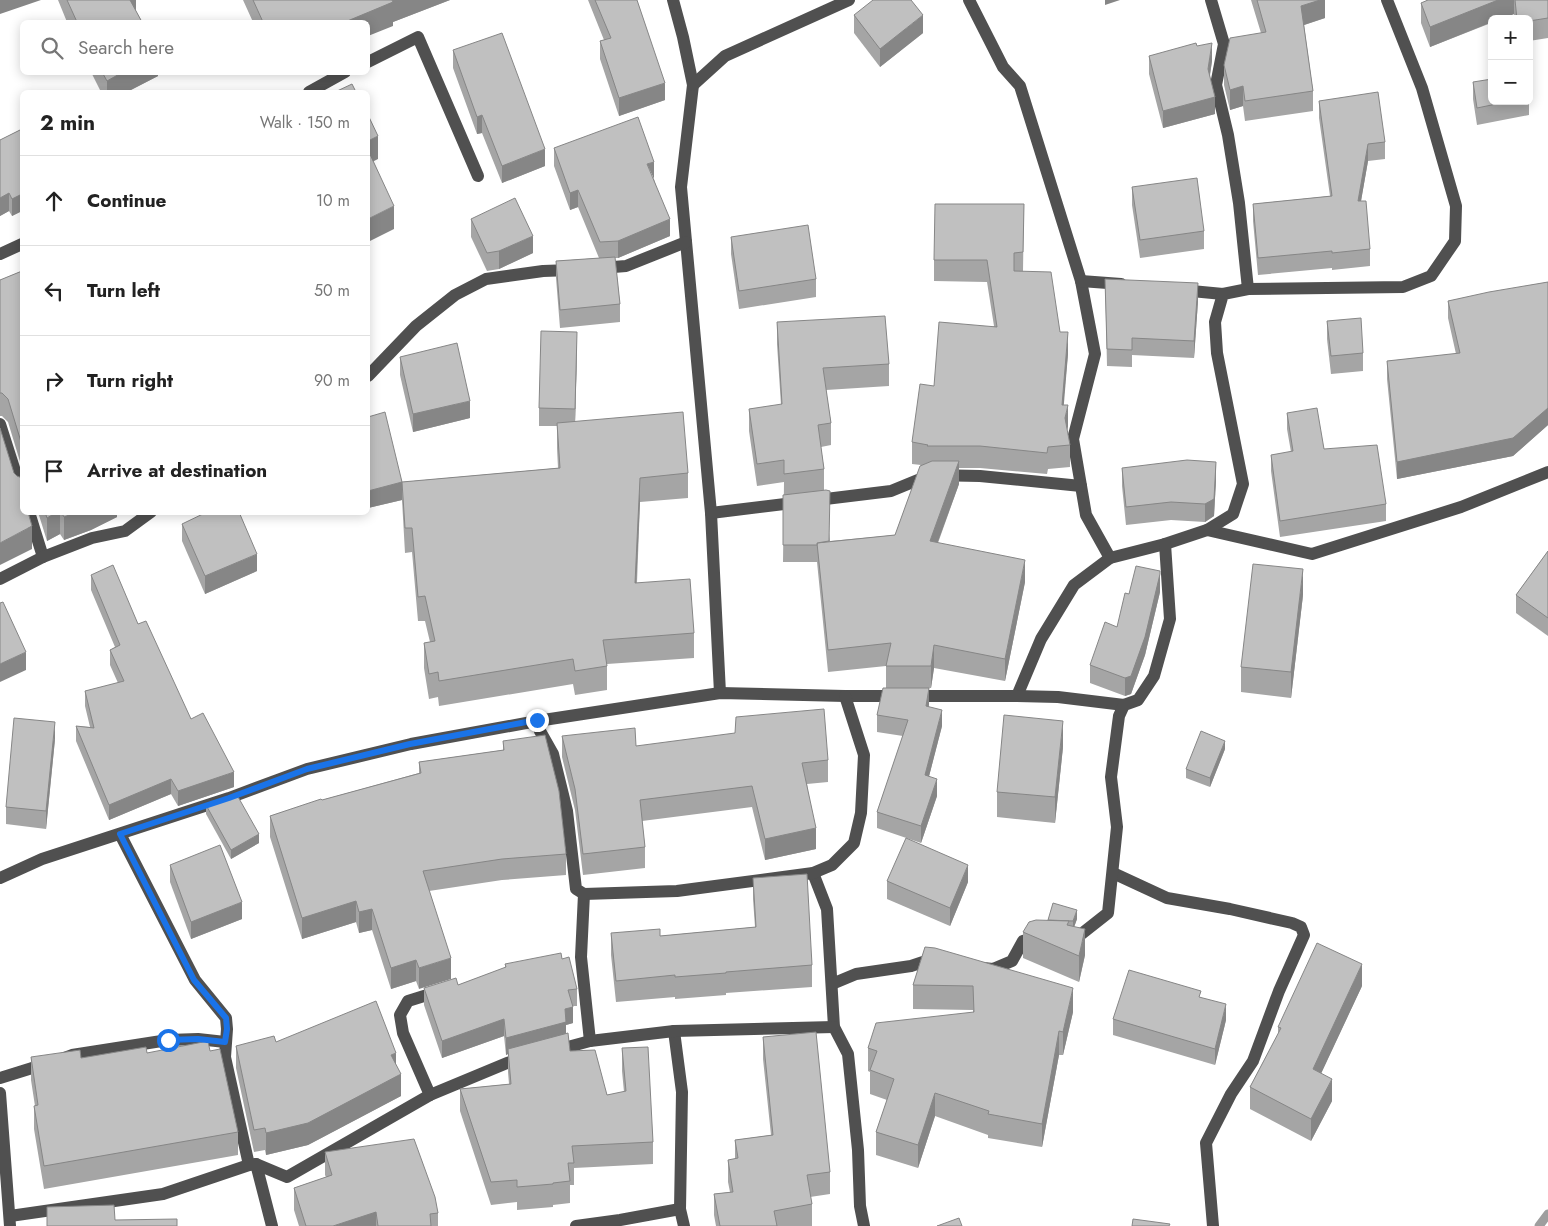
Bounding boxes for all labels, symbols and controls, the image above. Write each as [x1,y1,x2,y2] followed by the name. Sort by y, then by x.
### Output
[1488,15,1533,105] map controls
[1488,15,1533,60] button: +
[20,20,370,75] search box
[38,34,66,62] icon: search
[78,34,174,61] text: Search here
[1488,60,1533,105] button: −
[40,108,95,138] text: 2 min
[260,111,350,134] text: Walk · 150 m
[40,187,68,215] icon: ahead
[87,187,166,214] text: Continue
[316,189,350,212] text: 10 m
[40,277,68,305] icon: left
[87,277,160,304] text: Turn left
[314,279,350,302] text: 50 m
[40,367,68,395] icon: right
[87,367,173,394] text: Turn right
[314,369,350,392] text: 90 m
[40,457,68,485] icon: arrive
[87,457,267,484] text: Arrive at destination
[526,709,549,732] route end
[157,1029,180,1052] route start

